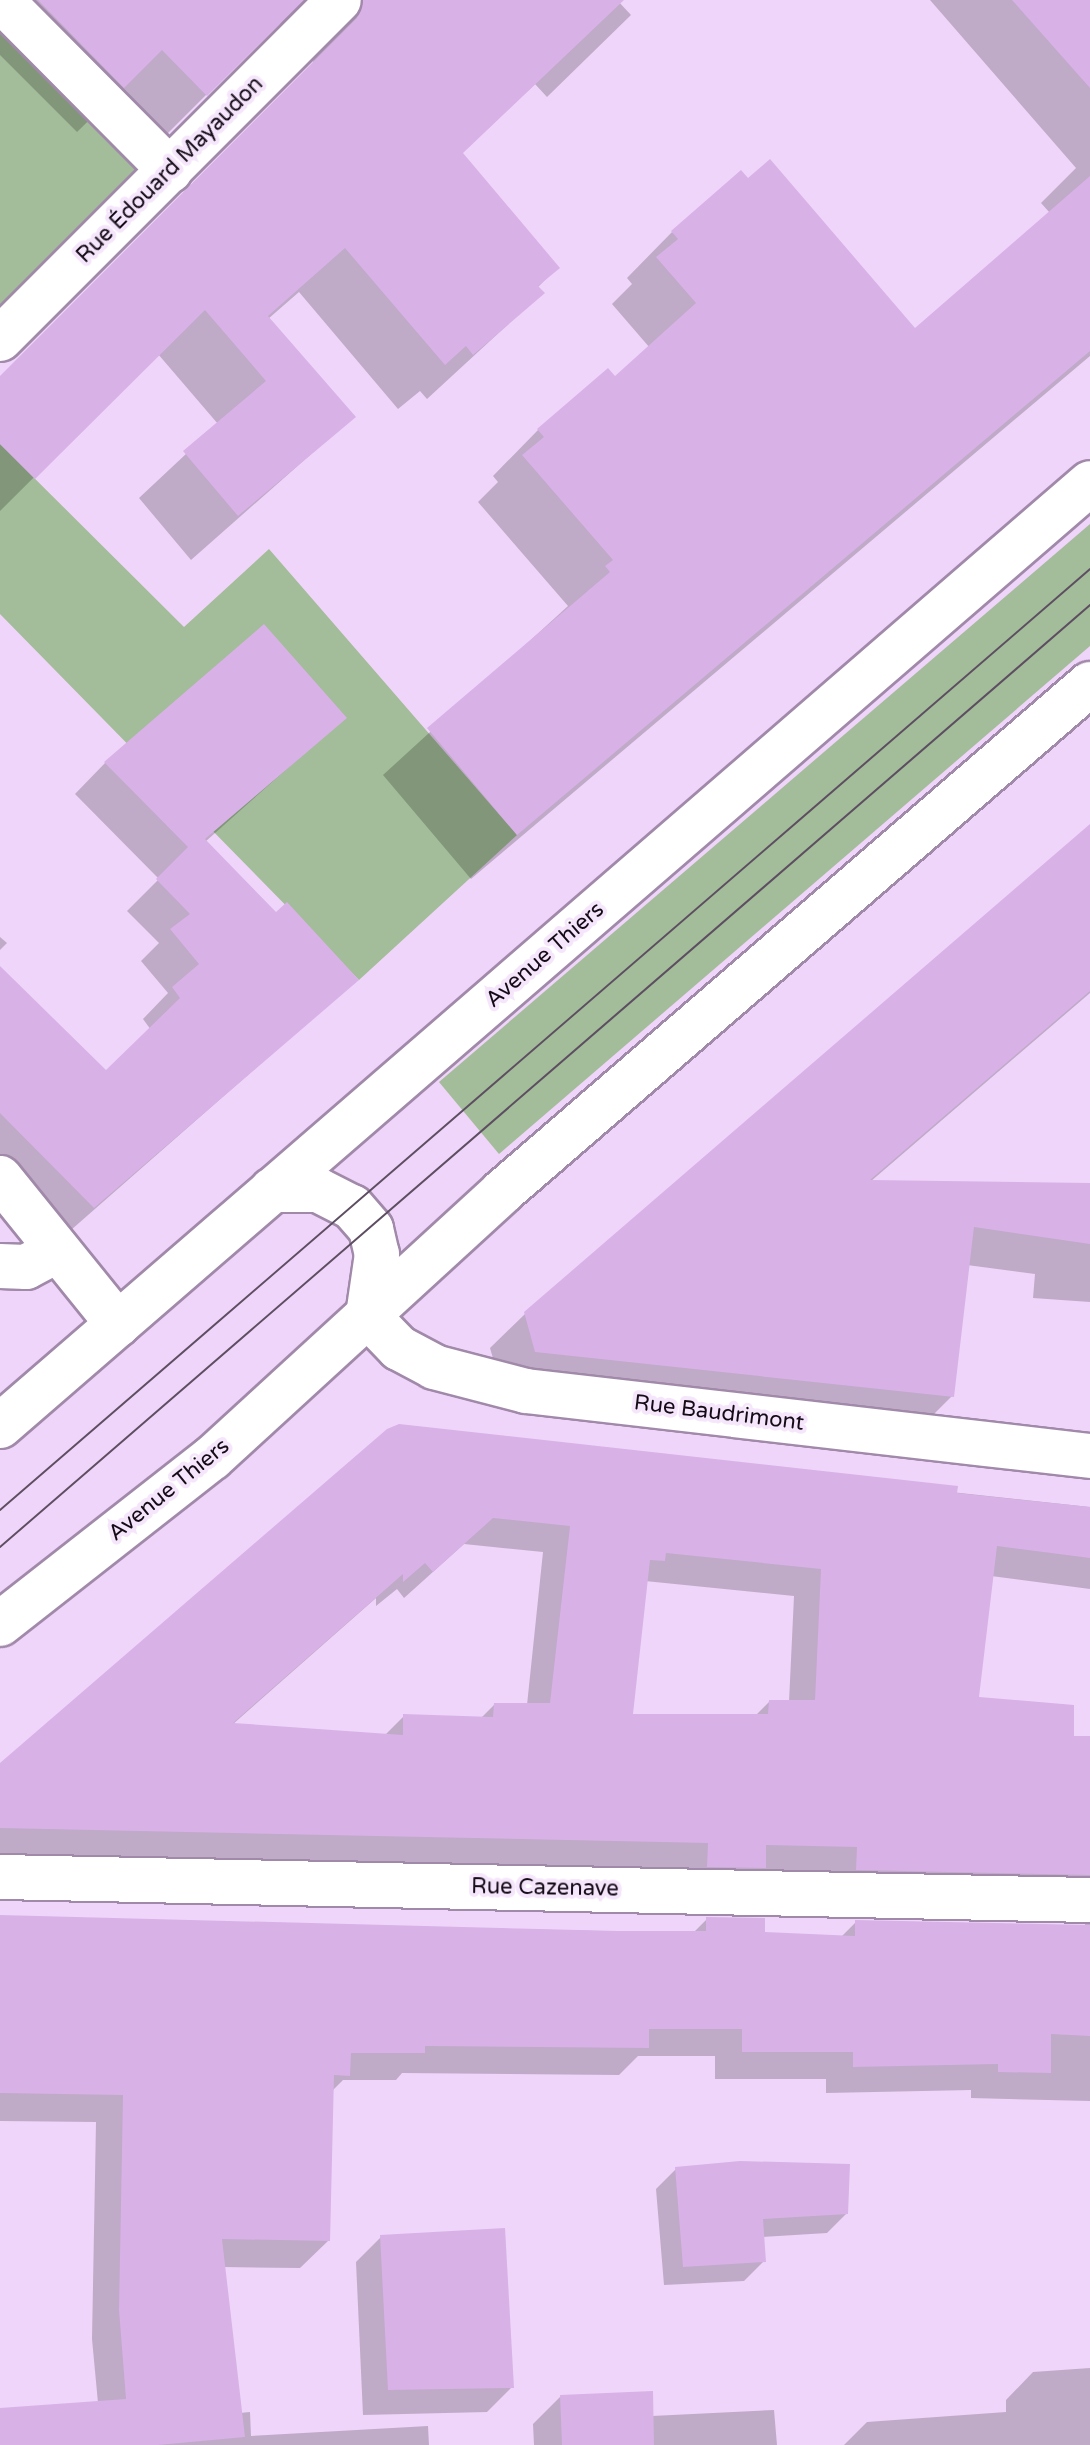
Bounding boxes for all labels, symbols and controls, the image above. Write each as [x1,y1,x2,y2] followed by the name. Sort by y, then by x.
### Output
[71,71,269,269] street label: Rue Édouard Mayaudon
[480,896,610,1014] street label: Avenue Thiers
[633,1389,805,1437] street label: Rue Baudrimont
[103,1433,235,1547] street label: Avenue Thiers
[471,1874,619,1902] street label: Rue Cazenave

